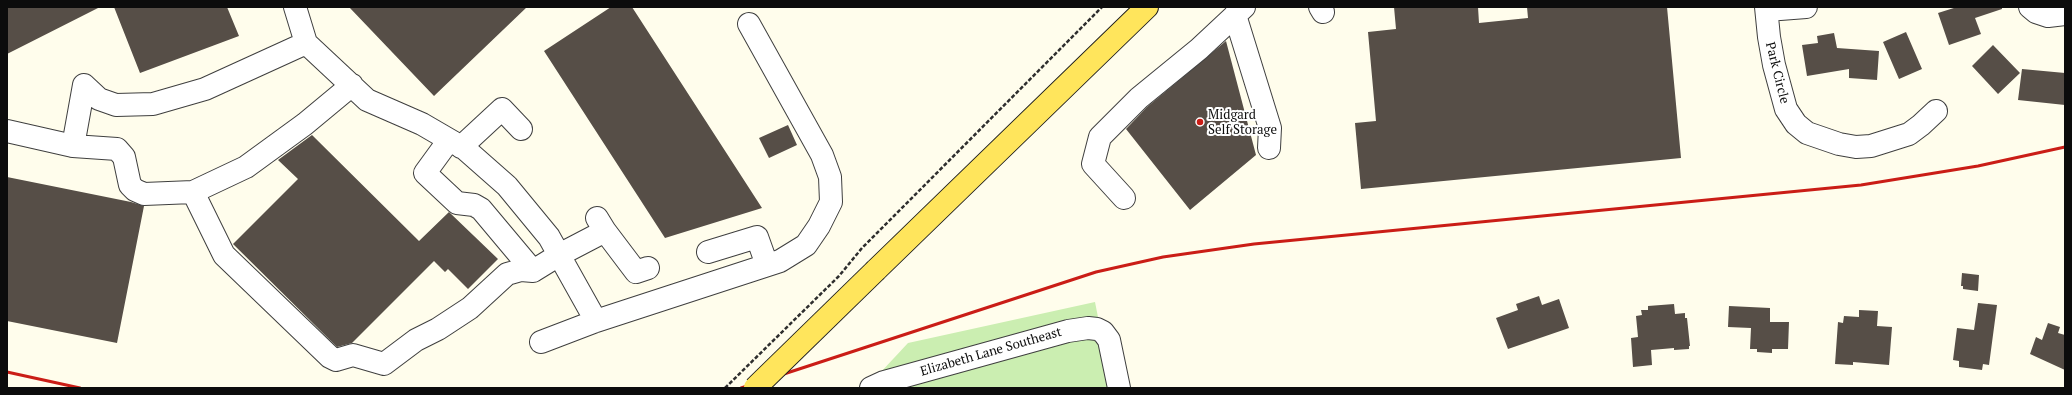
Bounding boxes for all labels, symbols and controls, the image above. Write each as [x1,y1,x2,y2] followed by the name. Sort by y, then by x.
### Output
[1762,41,1792,105] street label: Park Circle
[1208,107,1277,138] place label: Midgard Self Storage
[1195,117,1205,127] marker: Midgard Self Storage
[919,324,1063,380] street label: Elizabeth Lane Southeast

